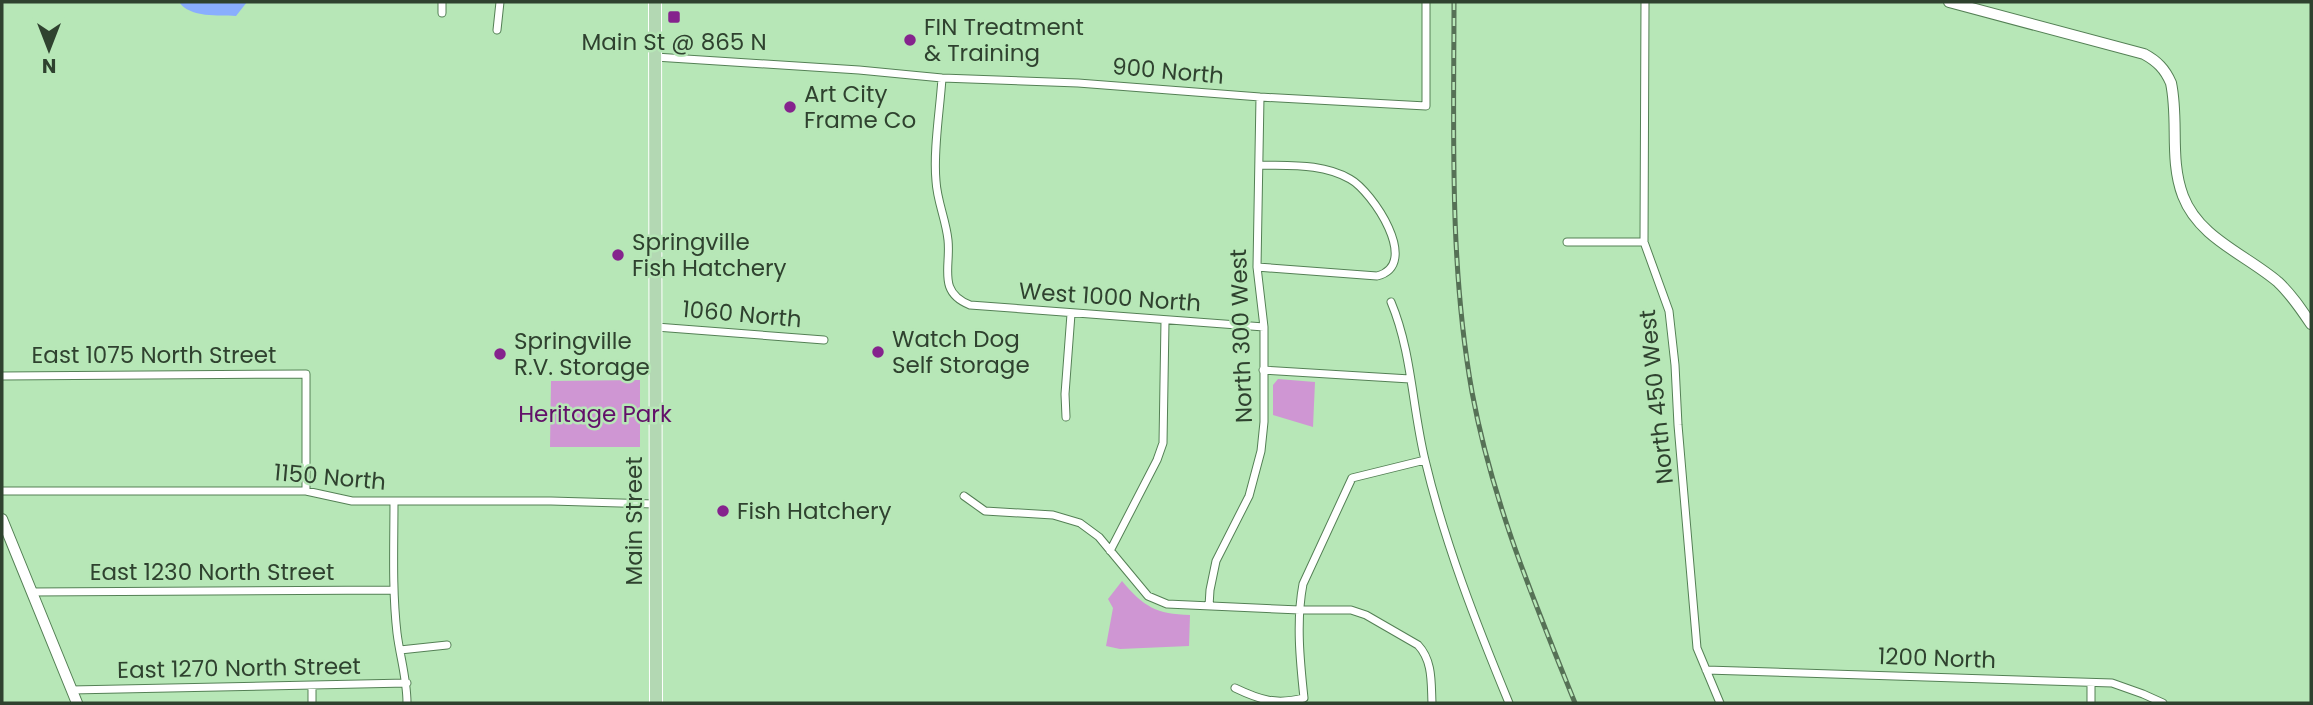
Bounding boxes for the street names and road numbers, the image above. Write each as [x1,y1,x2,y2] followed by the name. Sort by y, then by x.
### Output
[1111,50,1225,92] street label: 900 North
[1222,248,1260,424] street label: North 300 West
[1018,275,1202,319] street label: West 1000 North
[681,293,803,335] street label: 1060 North
[1631,308,1681,486] street label: North 450 West
[32,339,276,371] street label: East 1075 North Street
[273,456,387,498] street label: 1150 North
[618,456,650,586] street label: Main Street
[90,556,334,588] street label: East 1230 North Street
[1877,640,1997,676] street label: 1200 North
[117,650,361,686] street label: East 1270 North Street

